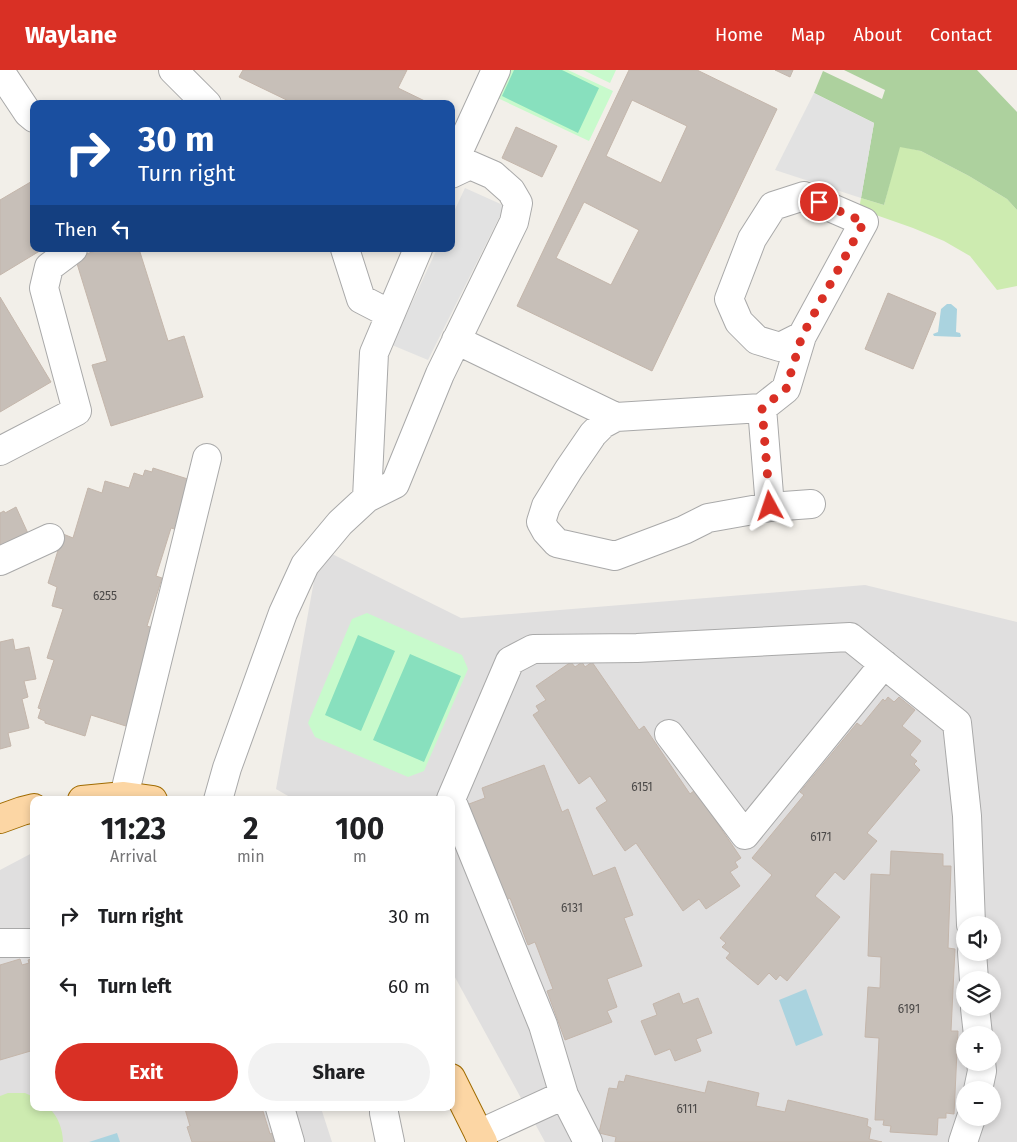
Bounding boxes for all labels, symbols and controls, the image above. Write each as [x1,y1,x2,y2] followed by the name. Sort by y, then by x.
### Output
[25,21,117,49] text: Waylane
[715,24,763,46] text: Home
[791,24,825,46] text: Map
[853,24,902,46] text: About
[930,24,992,46] text: Contact
[138,118,215,160] text: 30 m
[55,120,120,185] icon: right
[138,160,235,187] text: Turn right
[798,181,840,223] pin
[805,188,833,216] icon: arrive
[107,215,135,243] icon: left
[55,218,97,241] text: Then
[743,479,795,531] position arrow
[93,589,117,603] house number: 6255
[631,780,653,794] house number: 6151
[101,811,166,847] text: 11:23
[243,811,258,847] text: 2
[335,811,384,847] text: 100
[810,830,832,844] house number: 6171
[110,847,157,866] text: Arrival
[237,847,265,866] text: min
[353,847,367,866] text: m
[561,901,583,915] house number: 6131
[55,902,83,930] icon: right
[98,905,183,928] text: Turn right
[389,905,430,928] text: 30 m
[956,916,1001,1126] map controls
[956,916,1001,961] button: sound
[956,971,1001,1016] button: layers
[55,972,83,1000] icon: left
[98,975,172,998] text: Turn left
[388,975,430,998] text: 60 m
[898,1002,920,1016] house number: 6191
[956,1026,1001,1071] button: +
[55,1043,238,1101] button: Exit
[248,1043,430,1101] button: Share
[956,1081,1001,1126] button: −
[676,1102,698,1116] house number: 6111

